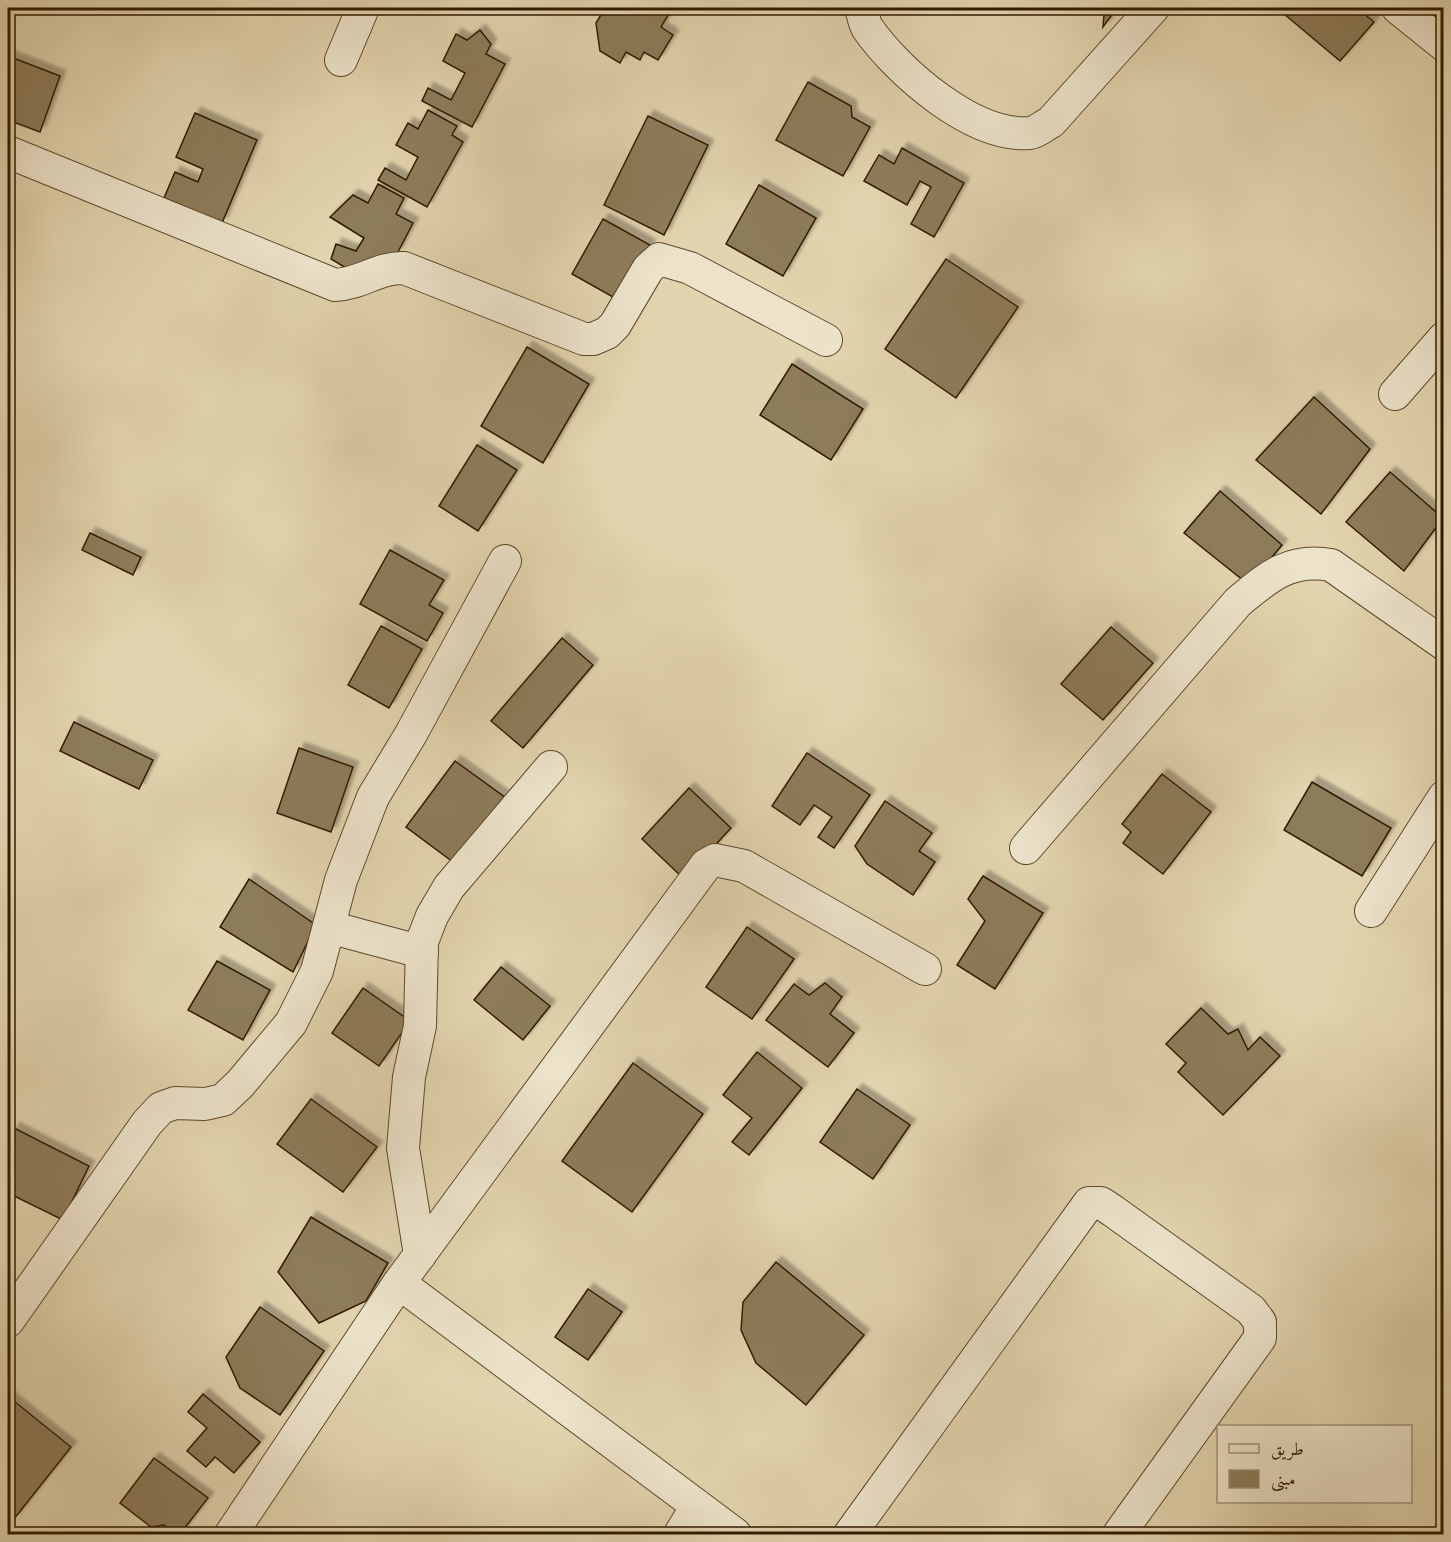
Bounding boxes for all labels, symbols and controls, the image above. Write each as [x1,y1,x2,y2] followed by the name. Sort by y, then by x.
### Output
[1217,1425,1412,1503] legend
[1271,1435,1304,1462] text: طريق
[1271,1465,1296,1492] text: مبنى

